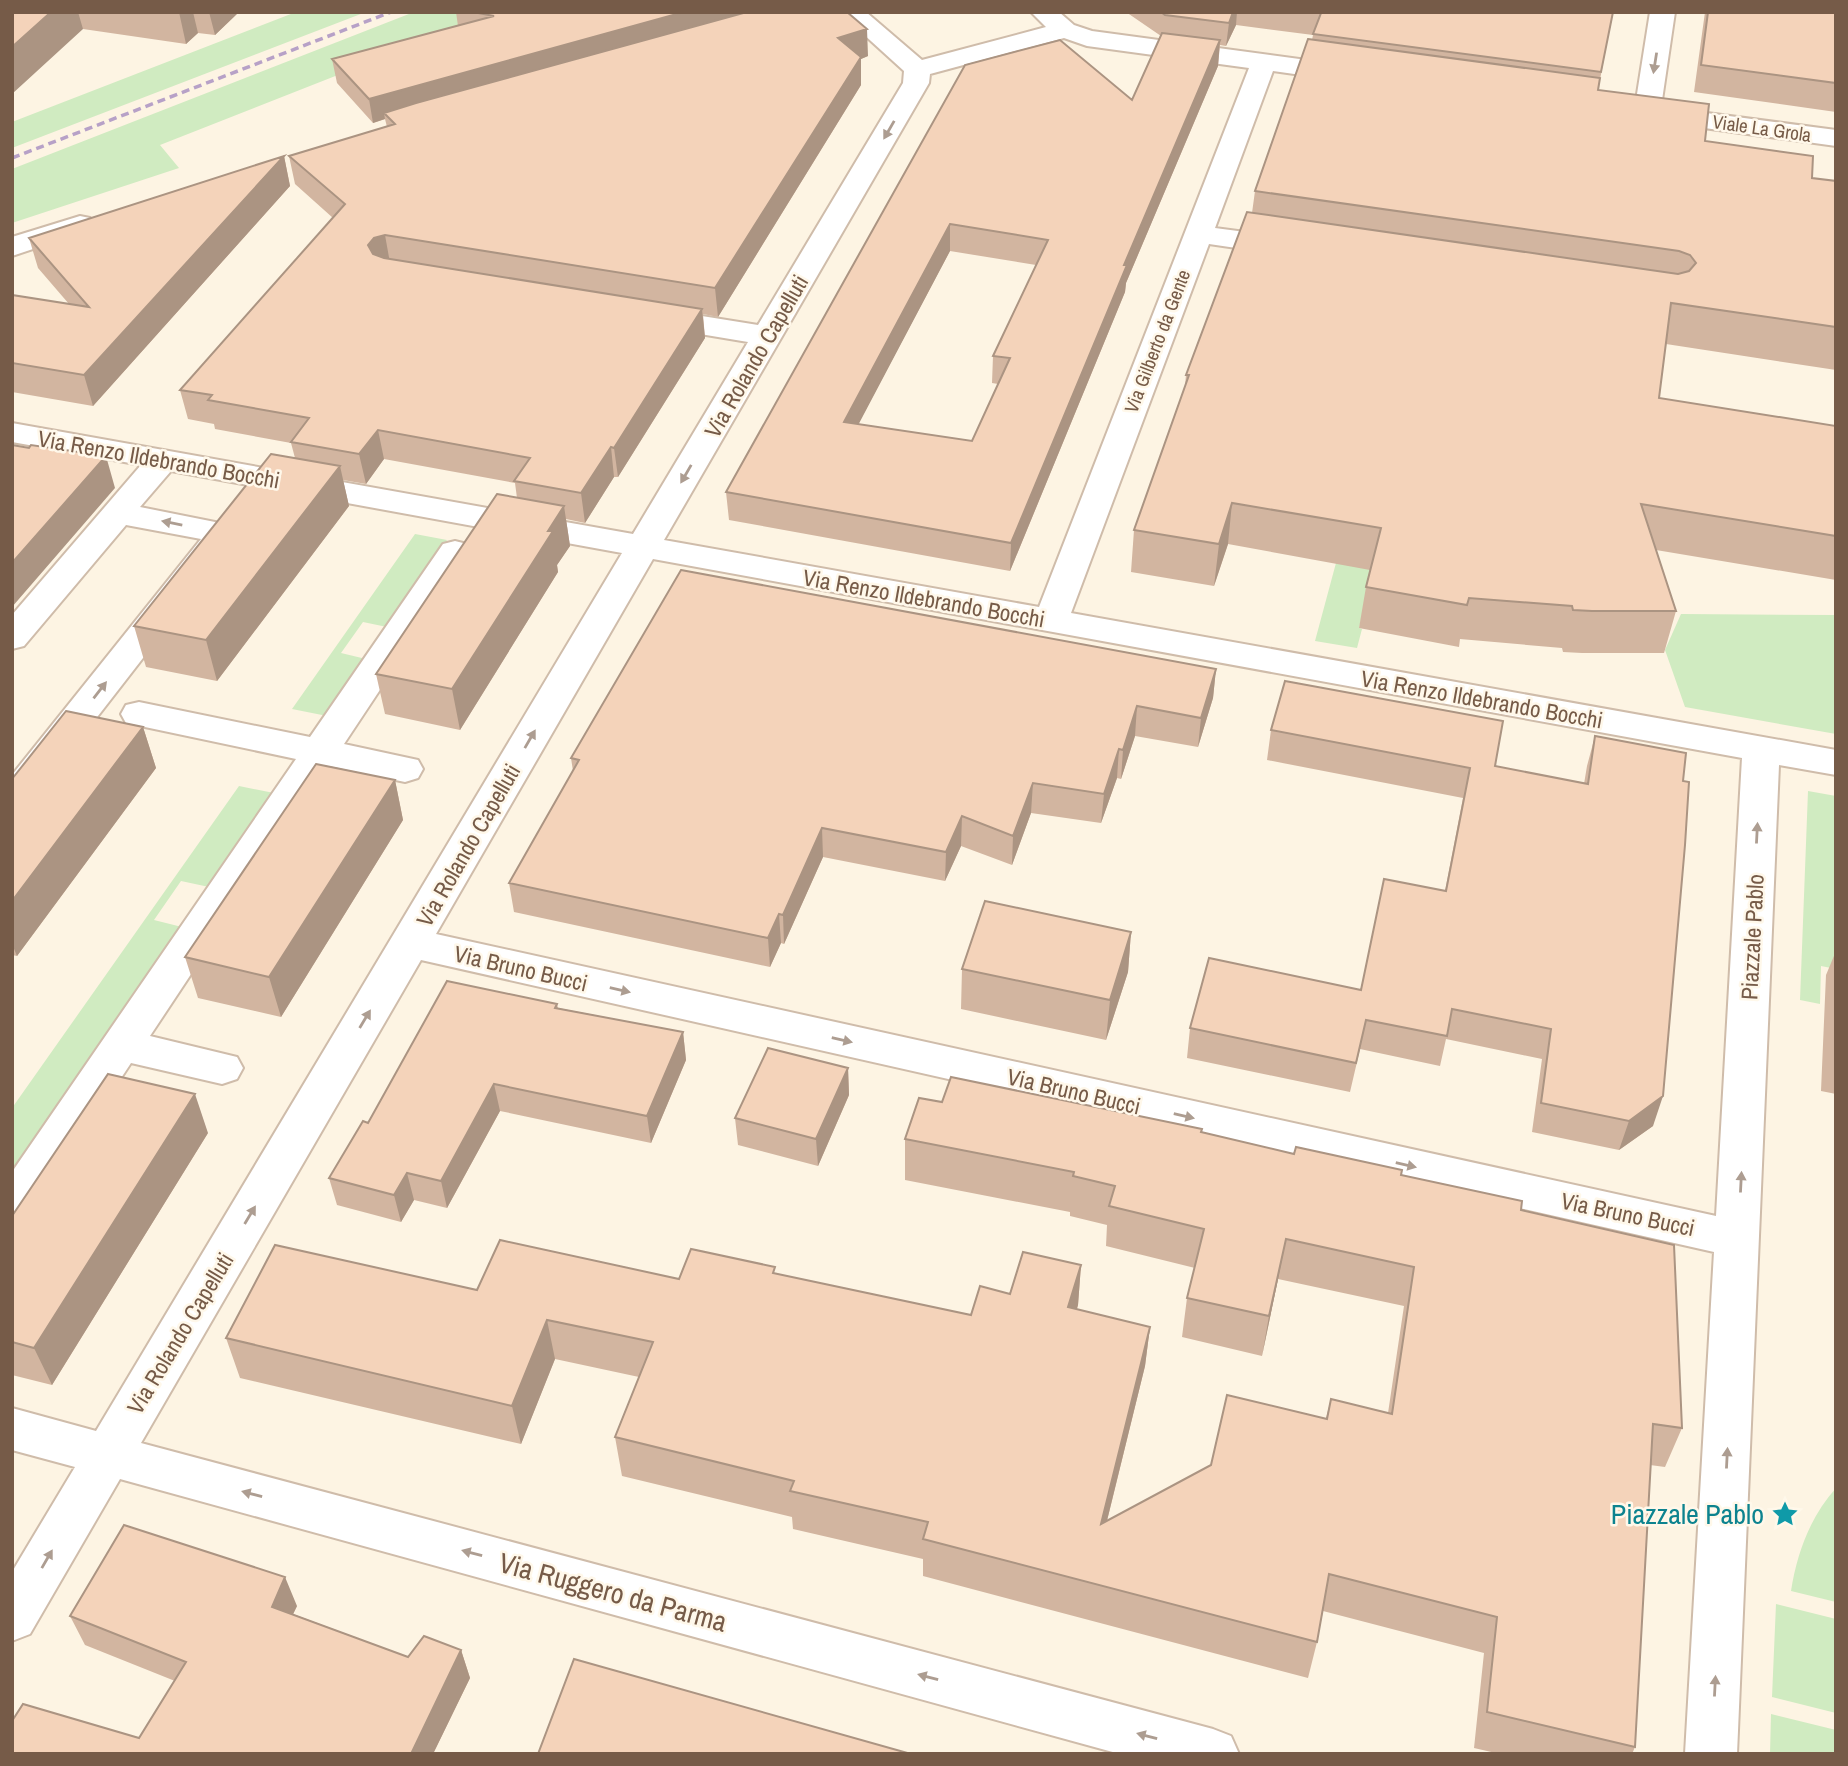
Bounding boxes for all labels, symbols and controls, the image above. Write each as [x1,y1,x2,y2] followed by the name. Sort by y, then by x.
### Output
[1649,52,1660,74] one-way arrow
[1711,108,1813,148] street label: Viale La Grola
[883,120,895,139] one-way arrow
[1118,266,1196,416] street label: Via Gilberto da Gente
[697,269,815,443] street label: Via Rolando Capelluti
[36,422,282,496] street label: Via Renzo Ildebrando Bocchi
[680,464,693,483] one-way arrow
[161,518,183,529] one-way arrow
[801,561,1047,635] street label: Via Renzo Ildebrando Bocchi
[1359,662,1605,736] street label: Via Renzo Ildebrando Bocchi
[92,681,107,698] one-way arrow
[524,729,537,748] one-way arrow
[409,758,527,932] street label: Via Rolando Capelluti
[1752,821,1763,843] one-way arrow
[1733,873,1771,1001] street label: Piazzale Pablo
[451,938,591,998] street label: Via Bruno Bucci
[609,985,631,996] one-way arrow
[359,1010,371,1029] one-way arrow
[831,1034,853,1045] one-way arrow
[1004,1061,1144,1121] street label: Via Bruno Bucci
[1173,1110,1195,1121] one-way arrow
[1395,1160,1417,1171] one-way arrow
[1736,1171,1747,1193] one-way arrow
[1558,1185,1698,1243] street label: Via Bruno Bucci
[243,1205,255,1225] one-way arrow
[120,1247,240,1419] street label: Via Rolando Capelluti
[1721,1447,1732,1469] one-way arrow
[241,1488,263,1499] one-way arrow
[1611,1495,1764,1533] place label: Piazzale Pablo
[1770,1499,1800,1529] place icon: Piazzale Pablo
[495,1543,731,1641] street label: Via Ruggero da Parma
[461,1548,482,1558] one-way arrow
[41,1549,53,1568] one-way arrow
[917,1671,938,1681] one-way arrow
[1709,1674,1720,1696] one-way arrow
[1136,1730,1158,1741] one-way arrow

